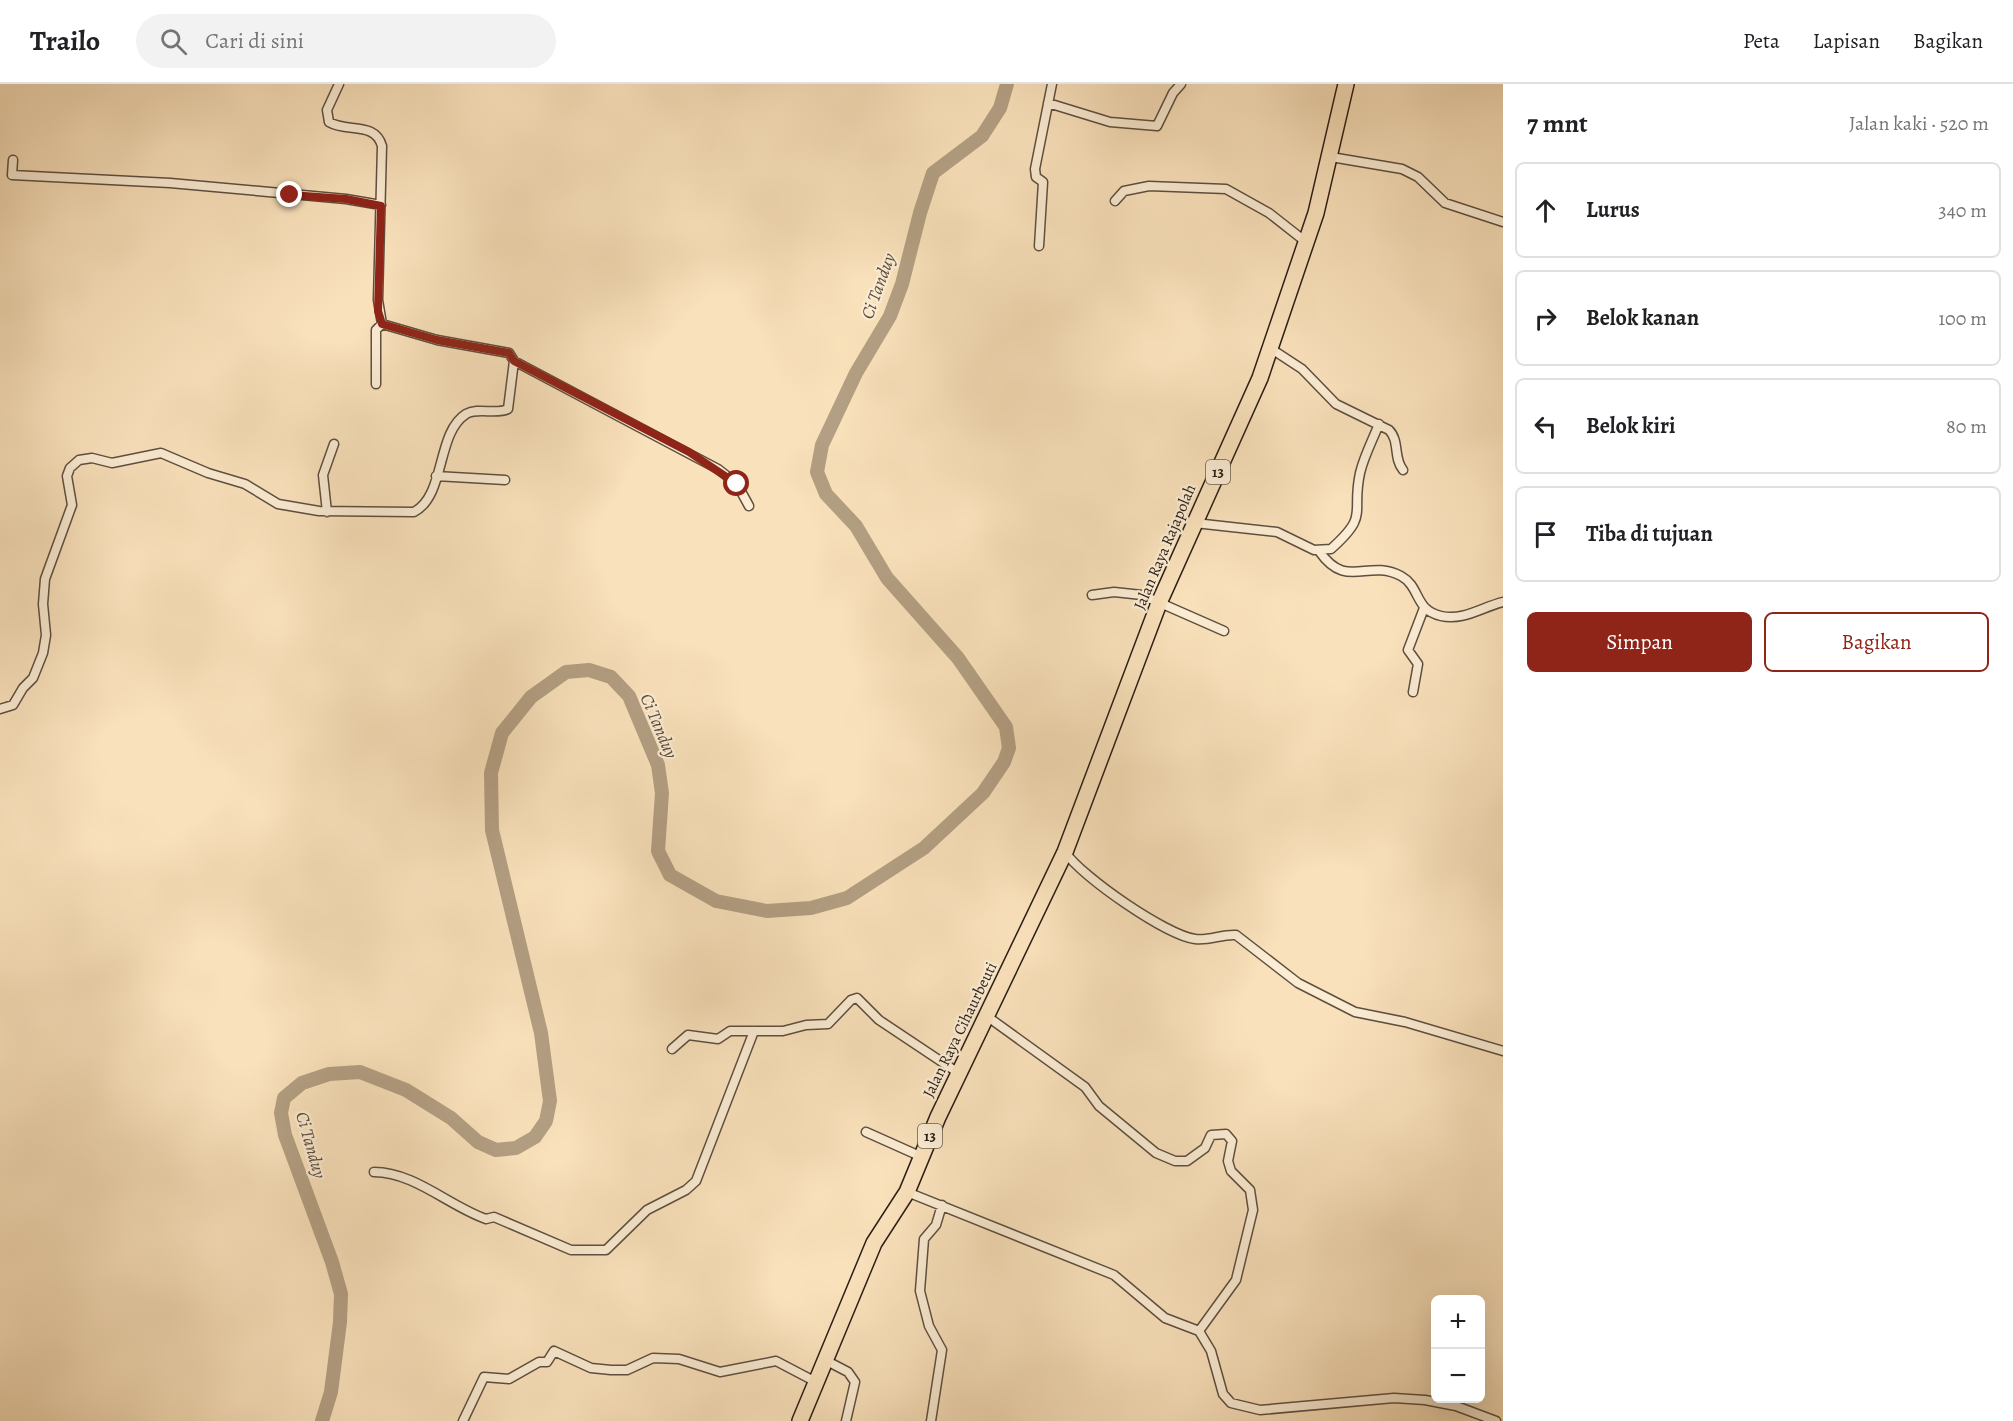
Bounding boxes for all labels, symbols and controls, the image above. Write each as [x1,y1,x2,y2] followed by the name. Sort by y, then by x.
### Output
[136,14,556,68] search box
[30,22,100,60] text: Trailo
[157,25,190,58] icon: search
[205,26,304,56] text: Cari di sini
[1743,27,1780,55] text: Peta
[1813,27,1880,55] text: Lapisan
[1913,27,1983,55] text: Bagikan
[1527,106,1588,141] text: 7 mnt
[1849,110,1989,137] text: Jalan kaki · 520 m
[276,181,302,207] route end
[1529,194,1562,227] icon: ahead
[1586,195,1640,225] text: Lurus
[1938,197,1987,224] text: 340 m
[855,250,901,322] water label: Ci Tanduy
[1529,302,1562,335] icon: right
[1586,303,1699,333] text: Belok kanan
[1938,305,1987,332] text: 100 m
[1529,410,1562,443] icon: left
[1586,411,1675,441] text: Belok kiri
[1946,413,1987,440] text: 80 m
[1206,460,1230,484] road number: 13
[723,470,749,496] route start
[1129,480,1202,613] street label: Jalan Raya Rajapolah
[1529,518,1562,551] icon: arrive
[1586,519,1713,549] text: Tiba di tujuan
[1527,612,1752,672] button: Simpan
[1764,612,1989,672] button: Bagikan
[635,690,683,762] water label: Ci Tanduy
[918,959,1002,1101] street label: Jalan Raya Cihaurbeuti
[290,1109,332,1181] water label: Ci Tanduy
[918,1124,942,1148] road number: 13
[1431,1295,1485,1403] map controls
[1431,1295,1485,1349] button: +
[1431,1349,1485,1403] button: −

